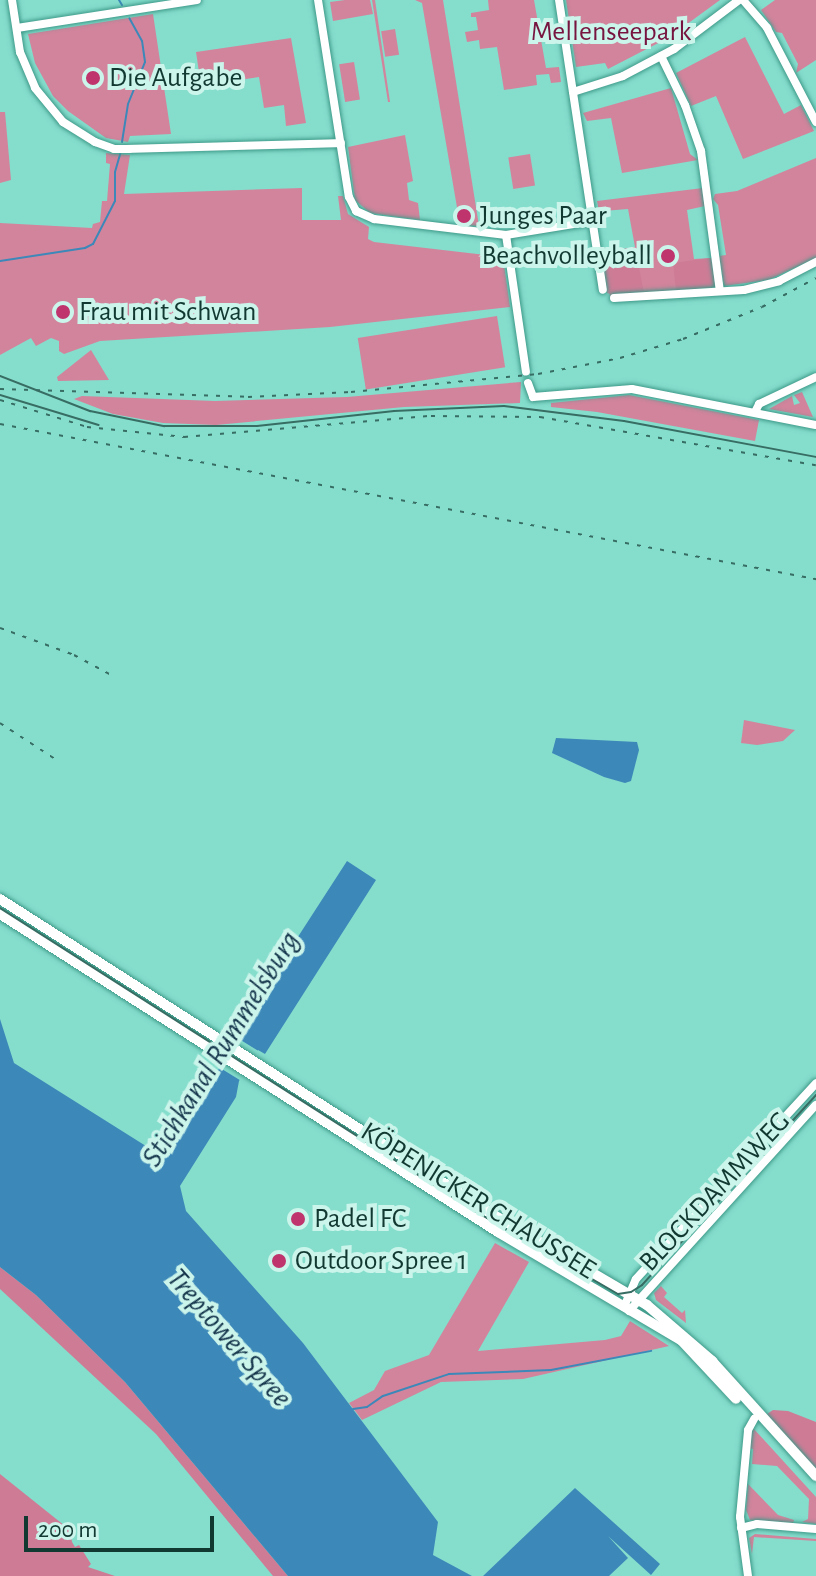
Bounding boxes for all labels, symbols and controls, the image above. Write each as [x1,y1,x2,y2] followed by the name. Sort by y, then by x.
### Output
[531,15,691,49] park label: Mellenseepark
[109,61,242,95] place label: Die Aufgabe
[84,69,102,87] marker: Die Aufgabe
[480,199,607,233] place label: Junges Paar
[455,207,473,225] marker: Junges Paar
[482,239,652,273] place label: Beachvolleyball
[659,247,677,265] marker: Beachvolleyball
[79,295,256,329] place label: Frau mit Schwan
[54,303,72,321] marker: Frau mit Schwan
[134,925,308,1173] water label: Stichkanal Rummelsburg
[632,1105,798,1279] street label: BLOCKDAMMWEG
[354,1115,602,1287] street label: KÖPENICKER CHAUSSEE
[314,1202,406,1236] place label: Padel FC
[289,1210,307,1228] marker: Padel FC
[295,1244,467,1278] place label: Outdoor Spree 1
[270,1252,288,1270] marker: Outdoor Spree 1
[159,1261,299,1415] water label: Treptower Spree
[28,1500,218,1550] scale bar
[38,1518,97,1542] text: 200 m

